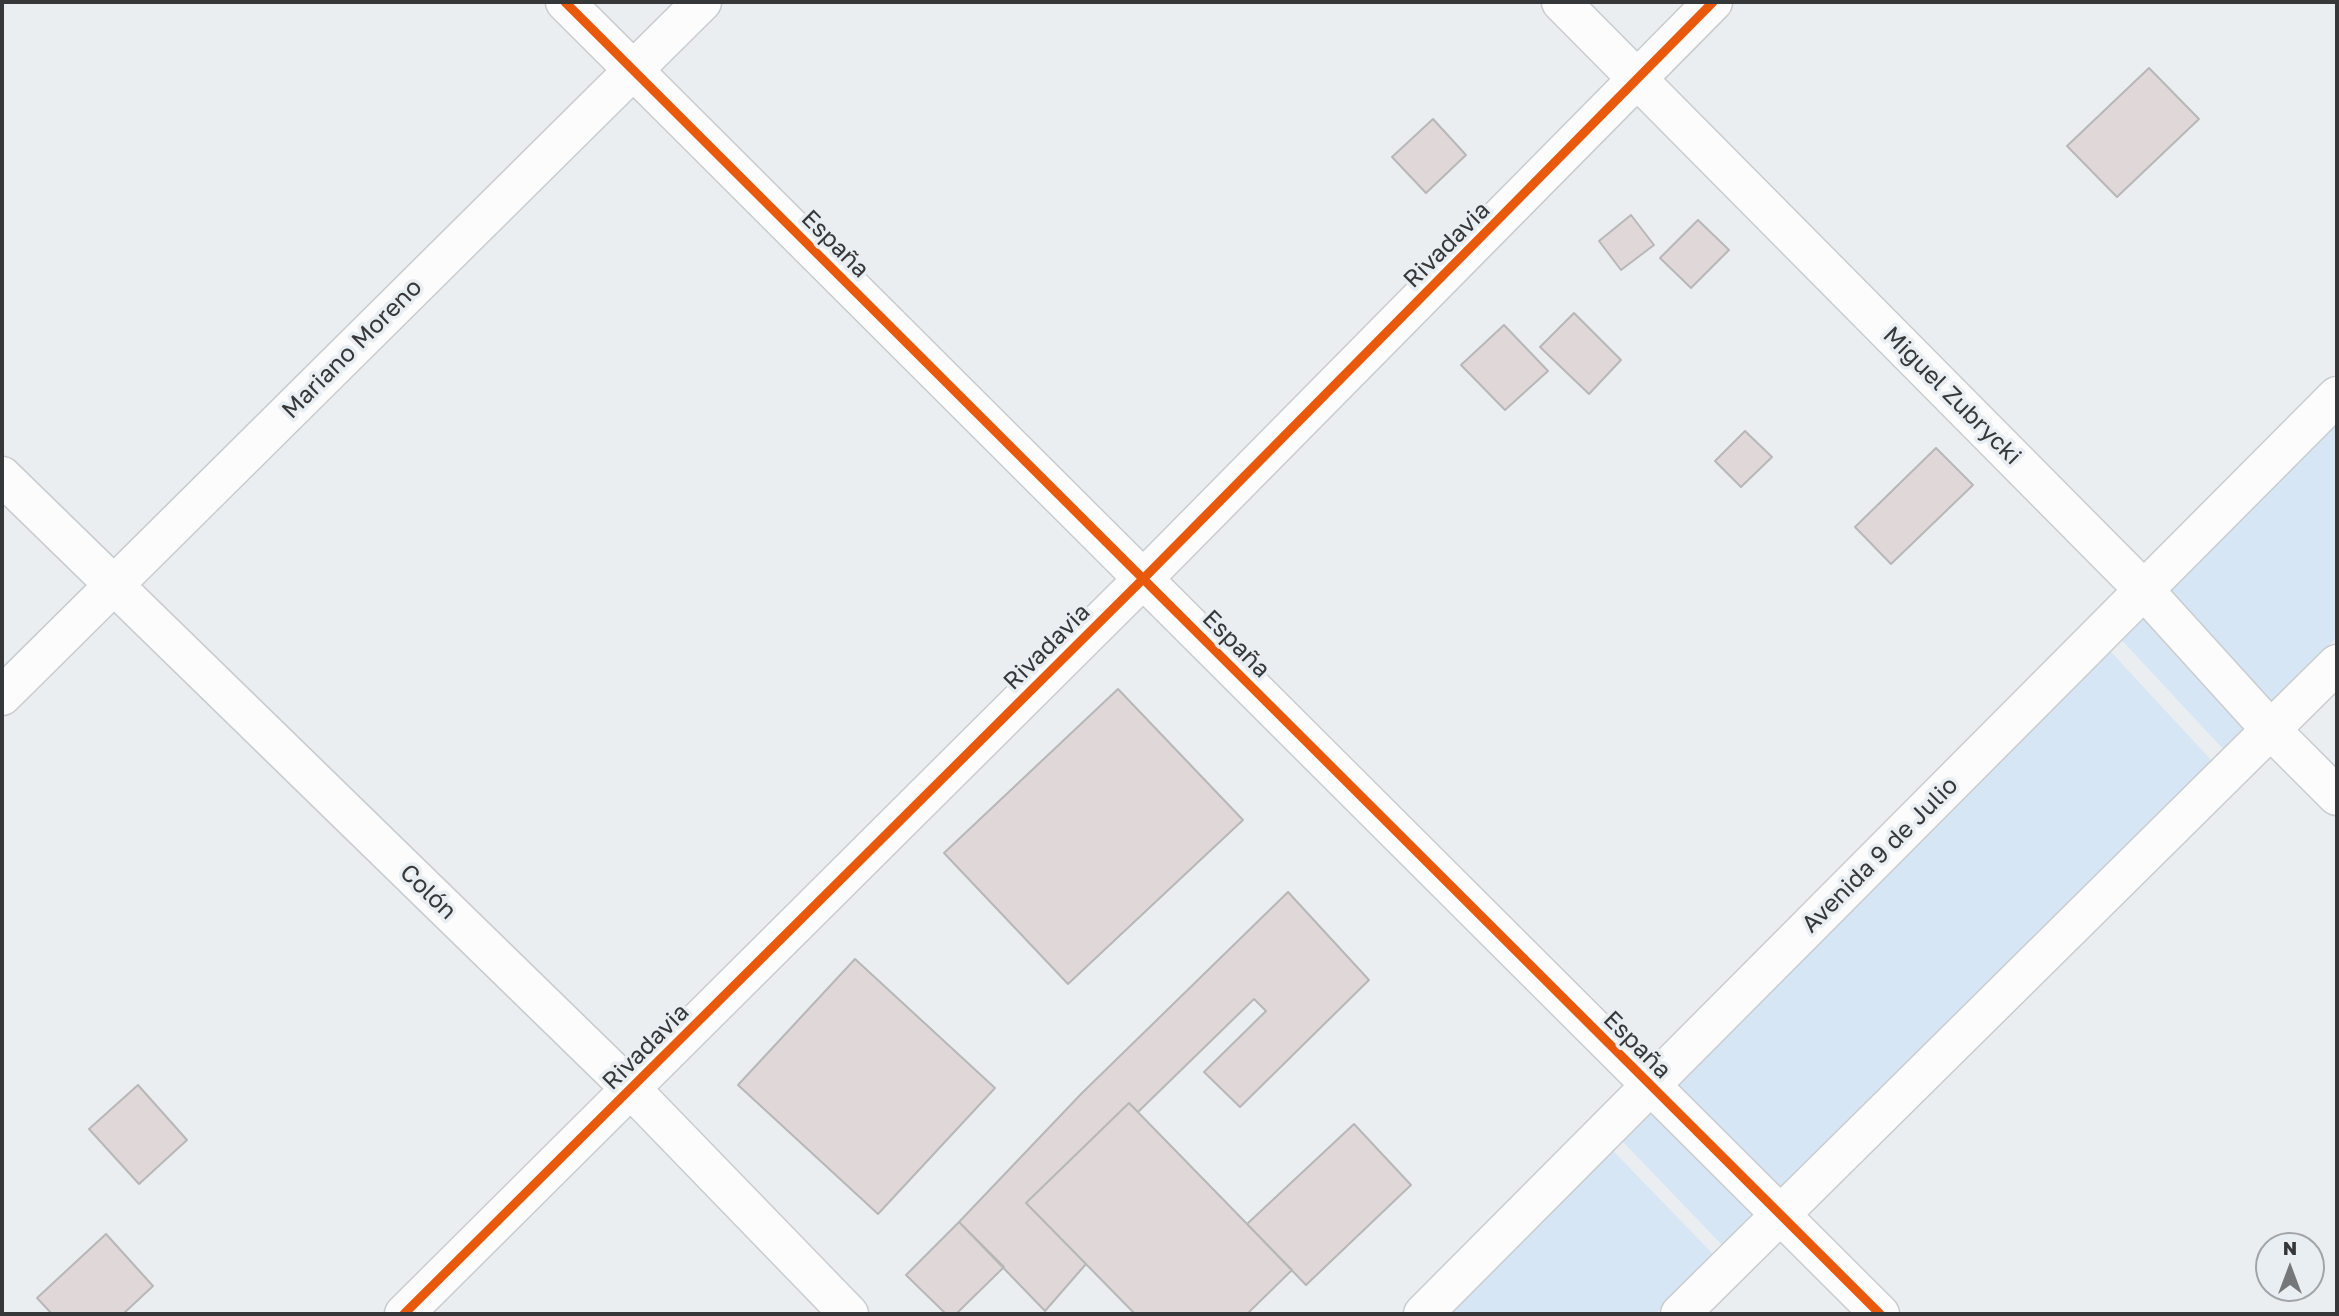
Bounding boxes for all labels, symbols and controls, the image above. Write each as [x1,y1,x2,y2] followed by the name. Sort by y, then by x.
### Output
[1398,196,1496,294] street label: Rivadavia
[795,204,875,284] street label: España
[276,273,428,425] street label: Mariano Moreno
[1877,321,2027,471] street label: Miguel Zubrycki
[998,598,1096,696] street label: Rivadavia
[1196,604,1276,684] street label: España
[1796,771,1964,939] street label: Avenida 9 de Julio
[394,858,462,926] street label: Colón
[597,998,695,1096] street label: Rivadavia
[1597,1005,1677,1085] street label: España
[2255,1232,2325,1302] north arrow
[2283,1236,2297,1259] text: N

